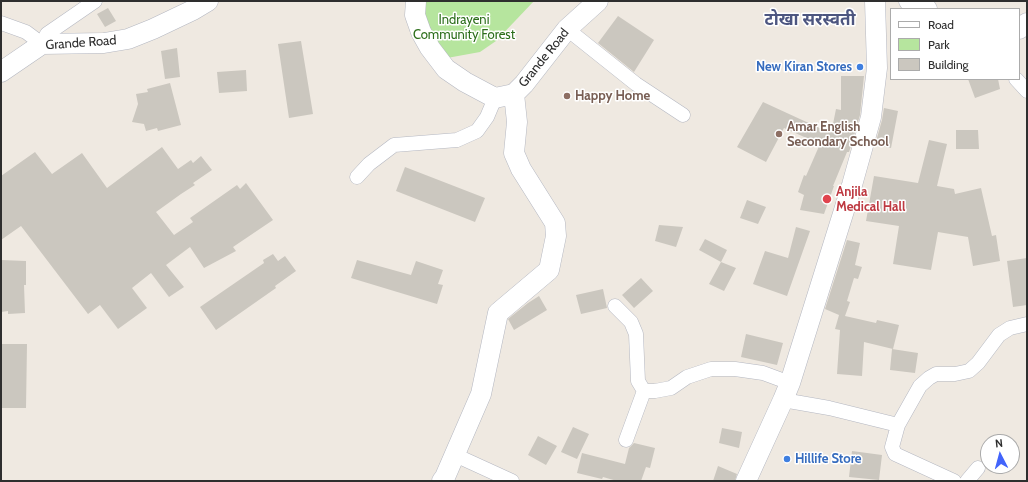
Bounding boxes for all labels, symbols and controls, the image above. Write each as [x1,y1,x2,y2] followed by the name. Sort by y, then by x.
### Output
[890,8,1020,80] legend
[765,10,855,30] district label: टोखा सरस्वती
[413,12,515,43] park label: Indrayeni Community Forest
[928,17,954,32] text: Road
[516,25,572,91] street label: Grande Road
[45,33,117,53] street label: Grande Road
[928,37,950,52] text: Park
[928,57,969,72] text: Building
[756,59,852,75] place label: New Kiran Stores
[855,62,865,72] marker: New Kiran Stores
[575,88,650,104] place label: Happy Home
[562,91,572,101] marker: Happy Home
[787,119,889,150] place label: Amar English Secondary School
[774,129,784,139] marker: Amar English Secondary School
[836,184,905,215] place label: Anjila Medical Hall
[821,193,833,205] marker: Anjila Medical Hall
[980,434,1020,474] north arrow
[994,436,1003,450] text: N
[795,451,862,467] place label: Hillife Store
[782,454,792,464] marker: Hillife Store

